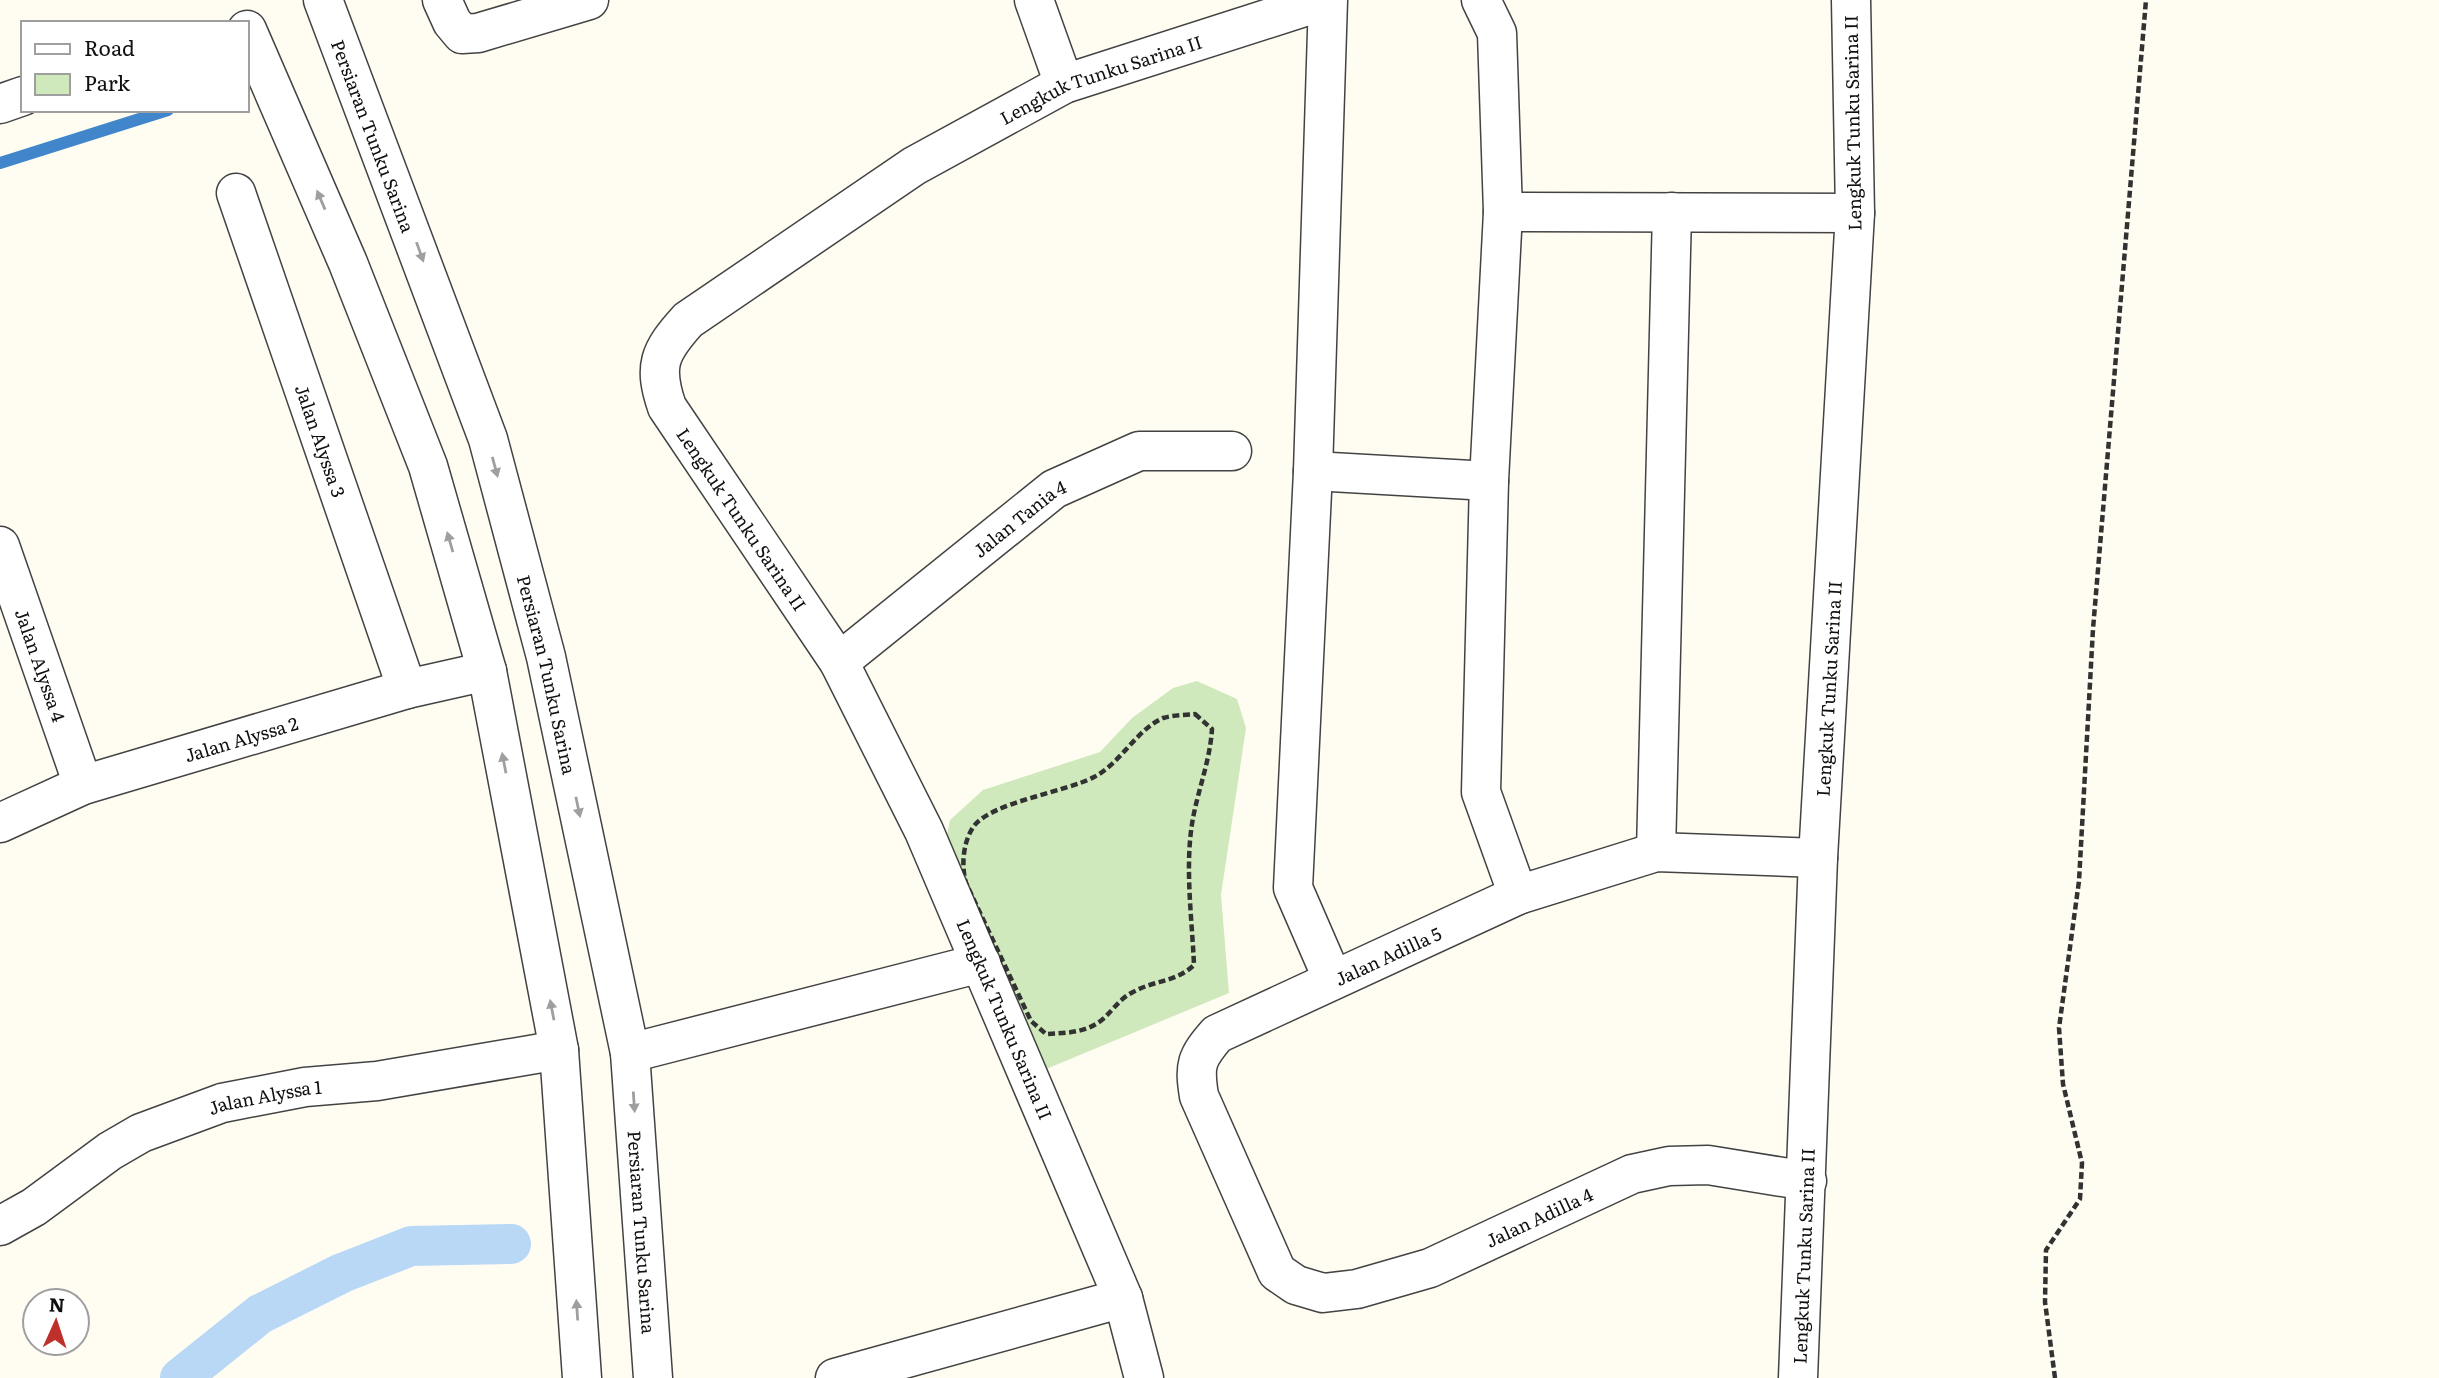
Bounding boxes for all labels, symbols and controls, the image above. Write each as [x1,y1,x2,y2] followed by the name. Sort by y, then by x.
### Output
[1837,15,1867,231] street label: Lengkuk Tunku Sarina II
[21,21,248,112] legend
[994,27,1205,130] street label: Lengkuk Tunku Sarina II
[84,31,135,62] text: Road
[325,35,423,236] street label: Persiaran Tunku Sarina
[84,66,130,97] text: Park
[315,189,326,210] one-way arrow
[415,242,426,263] one-way arrow
[289,380,353,501] street label: Jalan Alyssa 3
[670,422,814,616] street label: Lengkuk Tunku Sarina II
[491,457,501,478] one-way arrow
[967,472,1070,563] street label: Jalan Tania 4
[444,531,455,553] one-way arrow
[511,572,584,777] street label: Persiaran Tunku Sarina
[1808,580,1847,797] street label: Lengkuk Tunku Sarina II
[9,605,74,725] street label: Jalan Alyssa 4
[181,709,301,768] street label: Jalan Alyssa 2
[499,752,510,774] one-way arrow
[572,796,583,818] one-way arrow
[950,914,1060,1124] street label: Lengkuk Tunku Sarina II
[1330,919,1445,992] street label: Jalan Adilla 5
[546,999,557,1021] one-way arrow
[204,1072,323,1121] street label: Jalan Alyssa 1
[628,1091,639,1113] one-way arrow
[622,1129,663,1335] street label: Persiaran Tunku Sarina
[1785,1148,1820,1365] street label: Lengkuk Tunku Sarina II
[1481,1180,1597,1254] street label: Jalan Adilla 4
[21,1287,91,1357] north arrow
[48,1290,66,1318] text: N
[572,1299,583,1321] one-way arrow

